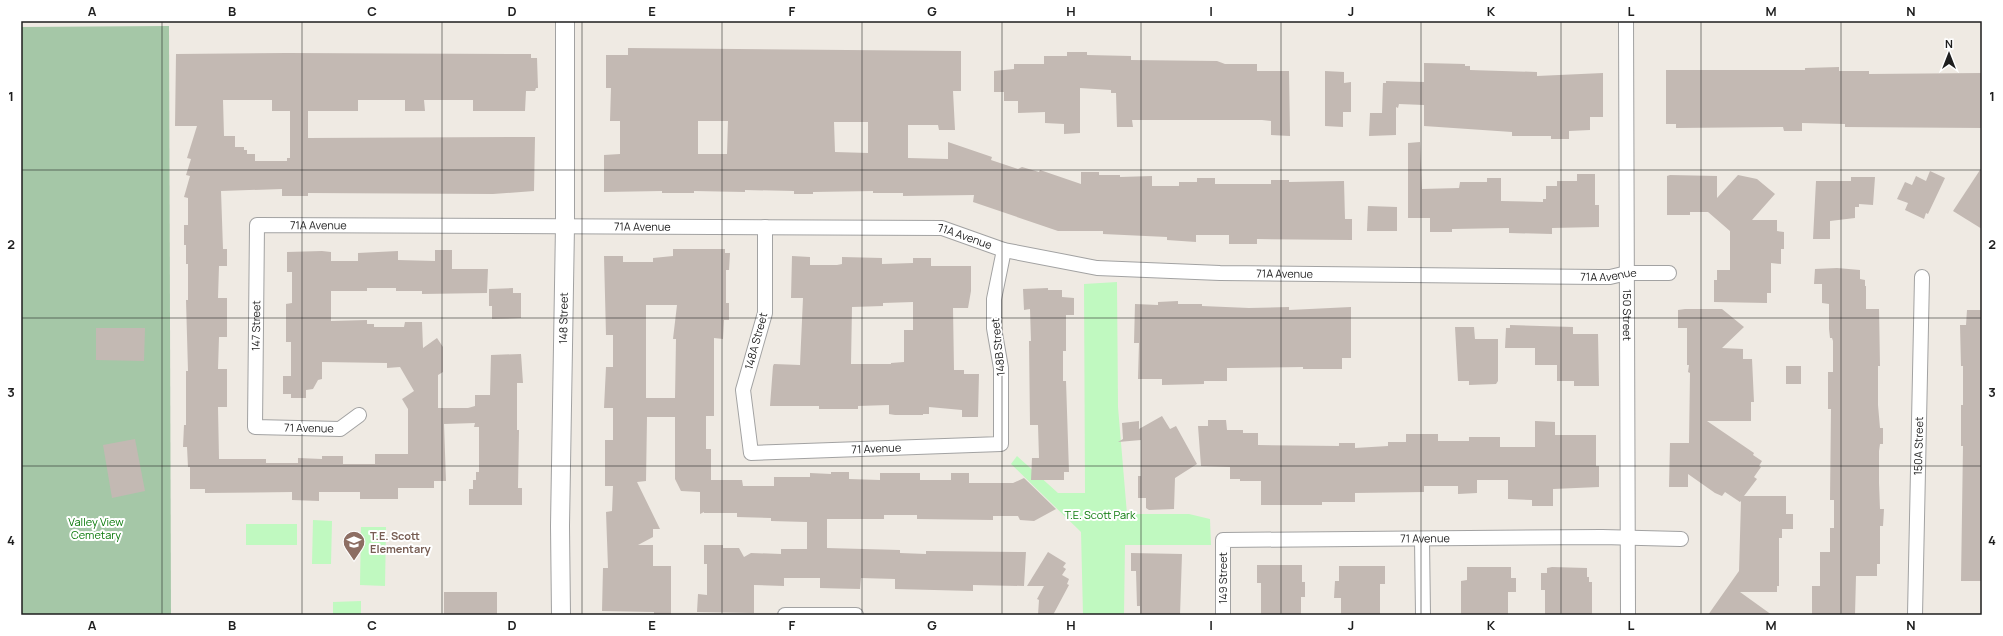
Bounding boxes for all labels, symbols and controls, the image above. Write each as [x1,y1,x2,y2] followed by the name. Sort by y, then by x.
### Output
[88,2,97,20] text: A
[228,2,236,20] text: B
[367,2,377,20] text: C
[507,2,517,20] text: D
[648,2,656,20] text: E
[789,2,796,20] text: F
[927,2,937,20] text: G
[1066,2,1076,20] text: H
[1209,2,1213,20] text: I
[1348,2,1354,20] text: J
[1487,2,1496,20] text: K
[1628,2,1635,20] text: L
[1765,2,1777,20] text: M
[1906,2,1916,20] text: N
[1929,34,1969,74] north arrow
[1945,36,1953,51] text: N
[8,87,14,105] text: 1
[1989,87,1995,105] text: 1
[290,217,347,232] street label: 71A Avenue
[614,219,671,234] street label: 71A Avenue
[938,220,995,252] street label: 71A Avenue
[7,235,15,253] text: 2
[1988,235,1996,253] text: 2
[1580,264,1637,284] street label: 71A Avenue
[1256,265,1314,281] street label: 71A Avenue
[1620,289,1635,341] street label: 150 Street
[555,292,571,344] street label: 148 Street
[248,300,263,351] street label: 147 Street
[741,311,770,371] street label: 148A Street
[987,317,1008,377] street label: 148B Street
[7,383,15,401] text: 3
[1988,383,1996,401] text: 3
[1910,416,1926,476] street label: 150A Street
[284,420,335,435] street label: 71 Avenue
[851,440,902,456] street label: 71 Avenue
[1065,507,1136,522] park label: T.E. Scott Park
[68,514,124,542] park label: Valley View Cemetary
[370,528,431,556] place label: T.E. Scott Elementary
[341,529,367,562] school or university icon: T.E. Scott Elementary
[1400,530,1450,546] street label: 71 Avenue
[7,531,15,549] text: 4
[1988,531,1996,549] text: 4
[1215,552,1230,604] street label: 149 Street
[88,616,97,634] text: A
[228,616,236,634] text: B
[367,616,377,634] text: C
[507,616,517,634] text: D
[648,616,656,634] text: E
[789,616,796,634] text: F
[927,616,937,634] text: G
[1066,616,1076,634] text: H
[1209,616,1213,634] text: I
[1348,616,1354,634] text: J
[1487,616,1496,634] text: K
[1628,616,1635,634] text: L
[1765,616,1777,634] text: M
[1906,616,1916,634] text: N

